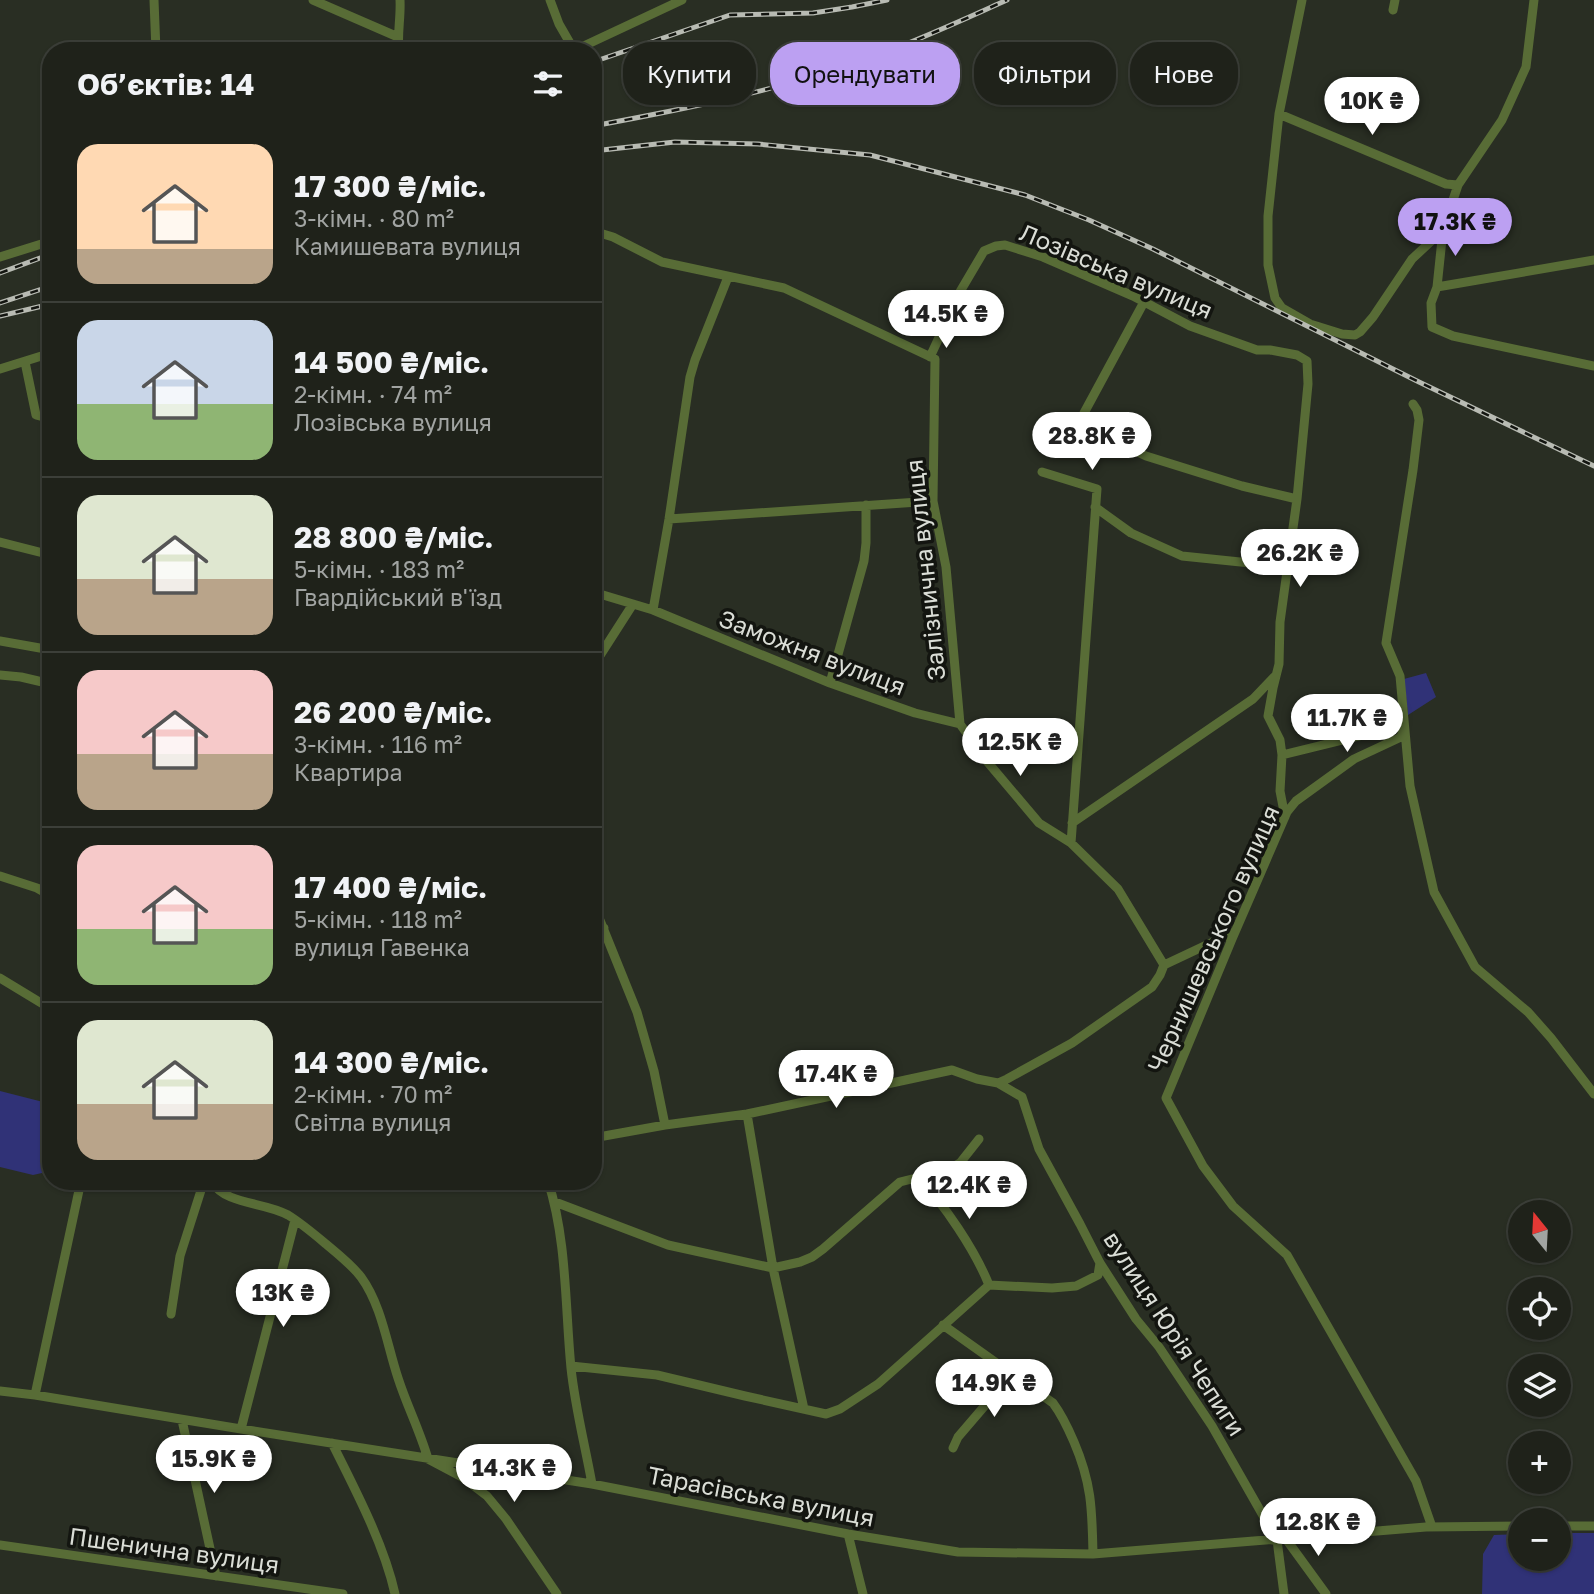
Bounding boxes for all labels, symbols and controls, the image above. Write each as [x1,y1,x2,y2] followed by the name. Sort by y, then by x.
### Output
[623,42,756,105] chip: Купити
[770,42,960,105] chip: Орендувати
[974,42,1116,105] chip: Фільтри
[1130,42,1238,105] chip: Нове
[529,65,567,103] icon: filters
[77,66,254,102] text: Об’єктів: 14
[1323,78,1421,137] pin: 10K ₴
[1340,86,1404,114] text: 10K ₴
[294,168,487,204] text: 17 300 ₴/міс.
[133,172,217,256] icon: home
[1390,198,1520,258] pin: 17.3K ₴
[294,204,454,232] text: 3-кімн. · 80 m²
[1414,207,1496,235] text: 17.3K ₴
[1016,217,1217,324] street label: Лозівська вулиця
[294,232,521,260] text: Камишевата вулиця
[881,290,1011,350] pin: 14.5K ₴
[904,299,988,327] text: 14.5K ₴
[294,344,489,380] text: 14 500 ₴/міс.
[133,348,217,432] icon: home
[294,380,452,408] text: 2-кімн. · 74 m²
[294,408,492,436] text: Лозівська вулиця
[1027,412,1157,472] pin: 28.8K ₴
[1048,421,1136,449] text: 28.8K ₴
[898,458,951,682] street label: Залізнична вулиця
[294,519,494,555] text: 28 800 ₴/міс.
[133,523,217,607] icon: home
[1235,530,1365,589] pin: 26.2K ₴
[1257,538,1343,566] text: 26.2K ₴
[294,555,464,583] text: 5-кімн. · 183 m²
[294,583,502,611] text: Гвардійський в'їзд
[715,603,910,700] street label: Заможня вулиця
[294,694,493,730] text: 26 200 ₴/міс.
[1282,694,1412,754] pin: 11.7K ₴
[133,698,217,782] icon: home
[1307,703,1387,731] text: 11.7K ₴
[955,718,1085,778] pin: 12.5K ₴
[978,727,1062,755] text: 12.5K ₴
[294,730,462,758] text: 3-кімн. · 116 m²
[294,758,402,786] text: Квартира
[1141,800,1285,1076] street label: Чернишевського вулиця
[294,869,487,905] text: 17 400 ₴/міс.
[133,873,217,957] icon: home
[294,905,462,933] text: 5-кімн. · 118 m²
[294,933,470,961] text: вулиця Гавенка
[294,1044,489,1080] text: 14 300 ₴/міс.
[133,1048,217,1132] icon: home
[771,1050,901,1110] pin: 17.4K ₴
[795,1059,877,1087] text: 17.4K ₴
[294,1080,452,1108] text: 2-кімн. · 70 m²
[294,1108,451,1136] text: Світла вулиця
[904,1162,1034,1221] pin: 12.4K ₴
[927,1170,1011,1198] text: 12.4K ₴
[1508,1200,1572,1264] north arrow
[1508,1200,1571,1571] map controls
[1098,1226,1252,1441] street label: вулиця Юрія Чепиги
[234,1270,332,1329] pin: 13K ₴
[1508,1277,1571,1340] button: locate
[252,1278,314,1306] text: 13K ₴
[1508,1354,1571,1417] button: layers
[929,1360,1059,1419] pin: 14.9K ₴
[952,1368,1036,1396] text: 14.9K ₴
[1508,1431,1571,1494] button: +
[149,1436,279,1495] pin: 15.9K ₴
[172,1444,256,1472] text: 15.9K ₴
[449,1444,579,1504] pin: 14.3K ₴
[472,1453,556,1481] text: 14.3K ₴
[646,1459,877,1532] street label: Тарасівська вулиця
[1253,1498,1383,1558] pin: 12.8K ₴
[1276,1507,1360,1535] text: 12.8K ₴
[1508,1508,1571,1571] button: −
[67,1520,281,1579] street label: Пшенична вулиця

